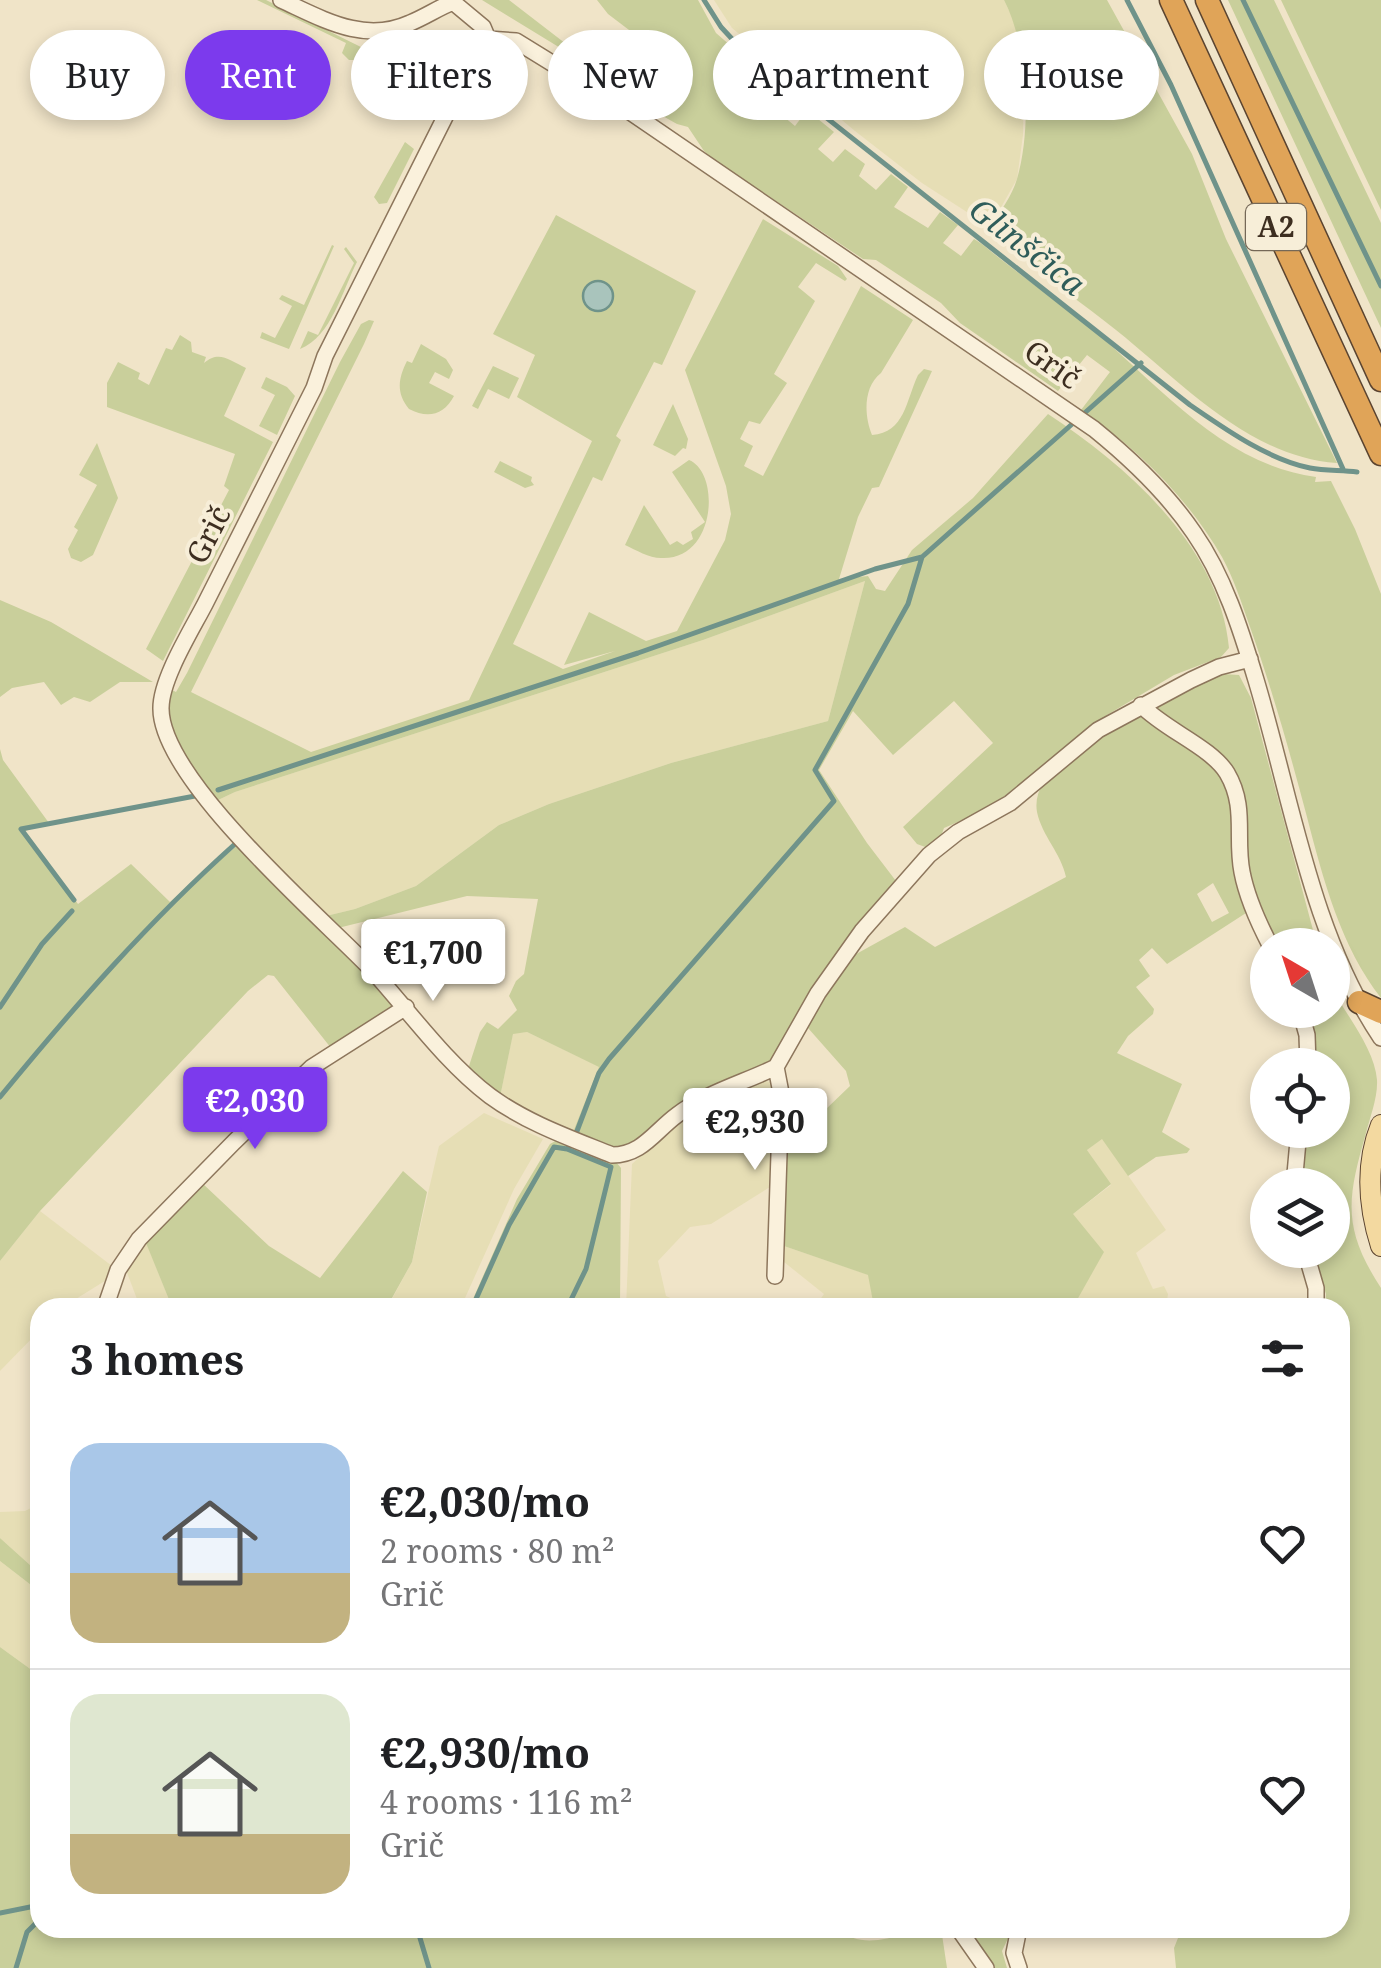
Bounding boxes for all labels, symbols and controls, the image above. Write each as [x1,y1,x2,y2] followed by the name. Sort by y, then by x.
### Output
[30,30,165,120] chip: Buy
[185,30,331,120] chip: Rent
[351,30,528,120] chip: Filters
[548,30,693,120] chip: New
[713,30,964,120] chip: Apartment
[984,30,1159,120] chip: House
[961,187,1095,305] water label: Glinščica
[1246,204,1306,250] road number: A2
[1017,330,1089,398] street label: Grič
[176,498,240,570] street label: Grič
[352,919,514,1004] pin: €1,700
[1250,928,1350,1028] north arrow
[1250,928,1350,1268] map controls
[383,930,483,973] text: €1,700
[1250,1048,1350,1148] button: locate
[174,1067,336,1152] pin: €2,030
[205,1078,305,1121] text: €2,030
[674,1088,836,1173] pin: €2,930
[705,1099,805,1142] text: €2,930
[1250,1168,1350,1268] button: layers
[70,1330,244,1387] text: 3 homes
[1255,1331,1310,1386] icon: filters
[380,1472,590,1529] text: €2,030/mo
[150,1483,270,1603] icon: home
[1255,1516,1310,1571] icon: heart
[380,1529,615,1572] text: 2 rooms · 80 m²
[380,1572,444,1615] text: Grič
[380,1723,590,1780] text: €2,930/mo
[150,1734,270,1854] icon: home
[1255,1767,1310,1822] icon: heart
[380,1780,633,1823] text: 4 rooms · 116 m²
[380,1823,444,1866] text: Grič

